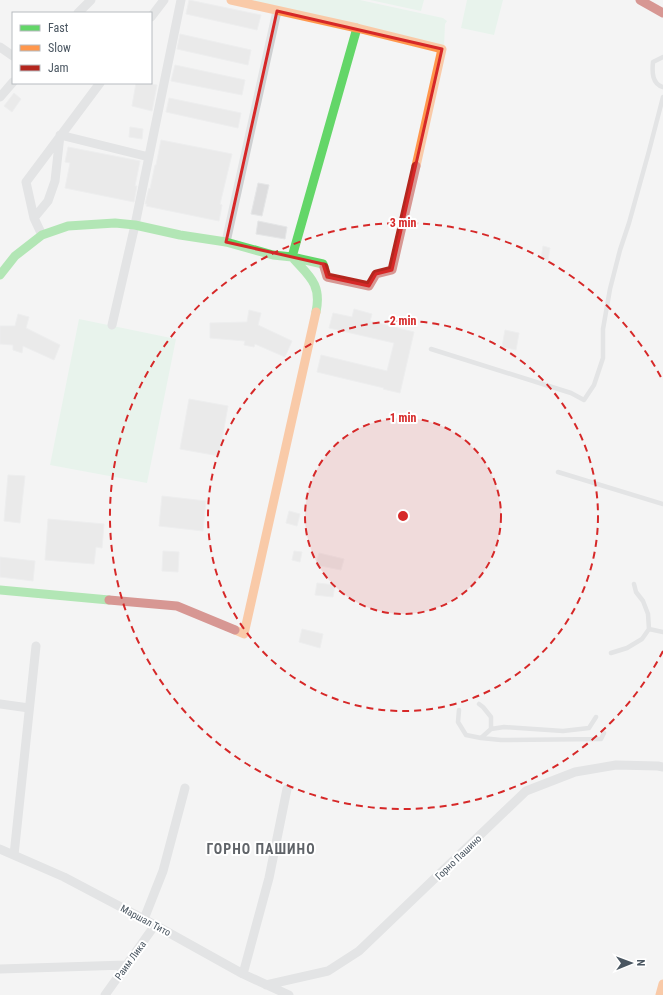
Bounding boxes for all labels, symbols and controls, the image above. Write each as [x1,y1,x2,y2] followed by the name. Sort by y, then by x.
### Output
[12,12,152,84] legend
[48,21,69,35] text: Fast
[48,41,71,55] text: Slow
[48,61,69,75] text: Jam
[390,216,416,230] text: 3 min
[390,314,416,328] text: 2 min
[390,411,416,425] text: 1 min
[396,509,410,523] centre of rings
[433,833,484,882] street label: Горно Пашино
[206,841,316,857] district label: ГОРНО ПАШИНО
[119,903,173,938] street label: Маршал Тито
[113,939,148,982] street label: Раим Лика
[611,943,651,983] north arrow
[634,959,647,967] text: N

